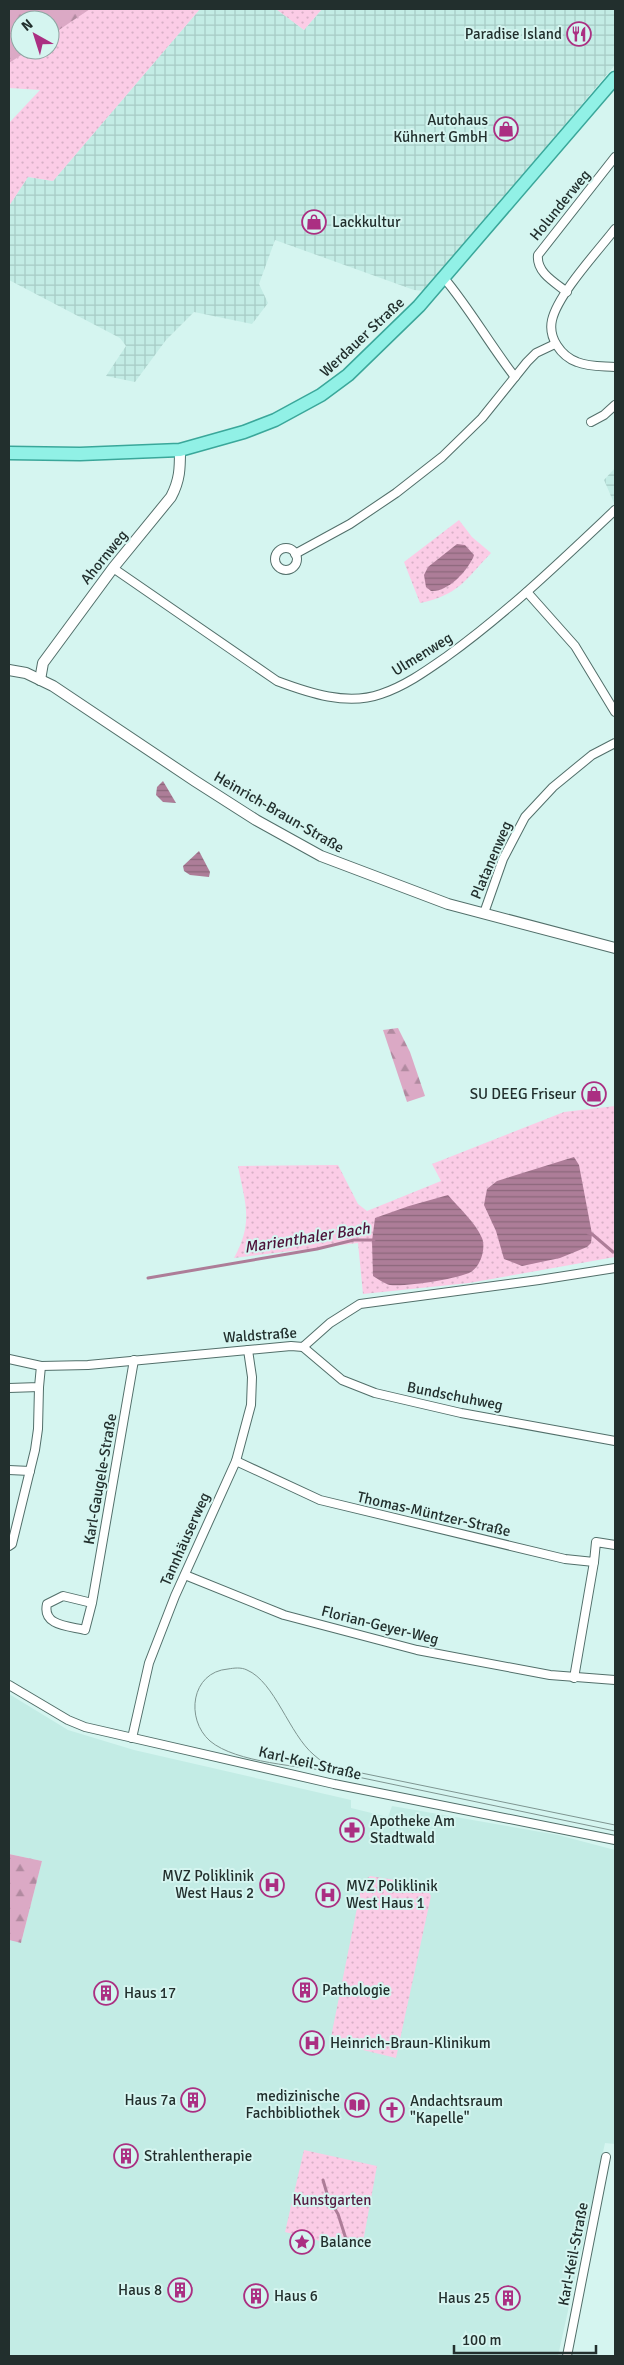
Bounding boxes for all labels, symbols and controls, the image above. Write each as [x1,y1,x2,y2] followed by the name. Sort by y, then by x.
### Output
[10,10,60,60] north arrow
[18,16,36,35] text: N
[566,21,592,47] restaurant icon: Paradise Island
[465,25,562,43] place label: Paradise Island
[393,111,488,146] place label: Autohaus Kühnert GmbH
[493,116,519,142] shop icon: Autohaus Kühnert GmbH
[526,166,594,244] street label: Holunderweg
[301,209,327,235] shop icon: Lackkultur
[332,213,401,231] place label: Lackkultur
[316,293,408,381] street label: Werdauer Straße
[77,526,131,588] street label: Ahornweg
[388,628,456,680] street label: Ulmenweg
[211,767,347,857] street label: Heinrich-Braun-Straße
[467,818,516,902] street label: Platanenweg
[581,1081,607,1107] shop icon: SU DEEG Friseur
[470,1085,576,1103] place label: SU DEEG Friseur
[243,1218,372,1258] water label: Marienthaler Bach
[223,1323,297,1347] street label: Waldstraße
[405,1378,505,1414] street label: Bundschuhweg
[80,1412,120,1546] street label: Karl-Gaugele-Straße
[356,1488,512,1540] street label: Thomas-Müntzer-Straße
[156,1489,214,1588] street label: Tannhäuserweg
[319,1602,441,1648] street label: Florian-Geyer-Weg
[257,1742,363,1784] street label: Karl-Keil-Straße
[370,1812,455,1847] place label: Apotheke Am Stadtwald
[339,1817,365,1843] pharmacy icon: Apotheke Am Stadtwald
[162,1867,254,1902] place label: MVZ Poliklinik West Haus 2
[259,1872,285,1898] hospital icon: MVZ Poliklinik West Haus 2
[346,1877,438,1912] place label: MVZ Poliklinik West Haus 1
[315,1882,341,1908] hospital icon: MVZ Poliklinik West Haus 1
[292,1977,318,2003] building icon: Pathologie
[93,1980,119,2006] building icon: Haus 17
[322,1981,390,1999] place label: Pathologie
[124,1984,176,2002] place label: Haus 17
[299,2030,325,2056] hospital icon: Heinrich-Braun-Klinikum
[330,2034,491,2052] place label: Heinrich-Braun-Klinikum
[180,2087,206,2113] building icon: Haus 7a
[245,2087,340,2122] place label: medizinische Fachbibliothek
[125,2091,176,2109] place label: Haus 7a
[344,2092,370,2118] library icon: medizinische Fachbibliothek
[410,2092,503,2127] place label: Andachtsraum "Kapelle"
[379,2097,405,2123] church icon: Andachtsraum "Kapelle"
[113,2143,139,2169] building icon: Strahlentherapie
[144,2147,252,2165] place label: Strahlentherapie
[293,2191,371,2209] park label: Kunstgarten
[554,2201,592,2307] street label: Karl-Keil-Straße
[289,2229,315,2255] place icon: Balance
[320,2233,371,2251] place label: Balance
[167,2277,193,2303] building icon: Haus 8
[118,2281,162,2299] place label: Haus 8
[243,2283,269,2309] building icon: Haus 6
[495,2285,521,2311] building icon: Haus 25
[274,2287,318,2305] place label: Haus 6
[438,2289,490,2307] place label: Haus 25
[454,2322,596,2354] scale bar
[462,2331,502,2349] text: 100 m

